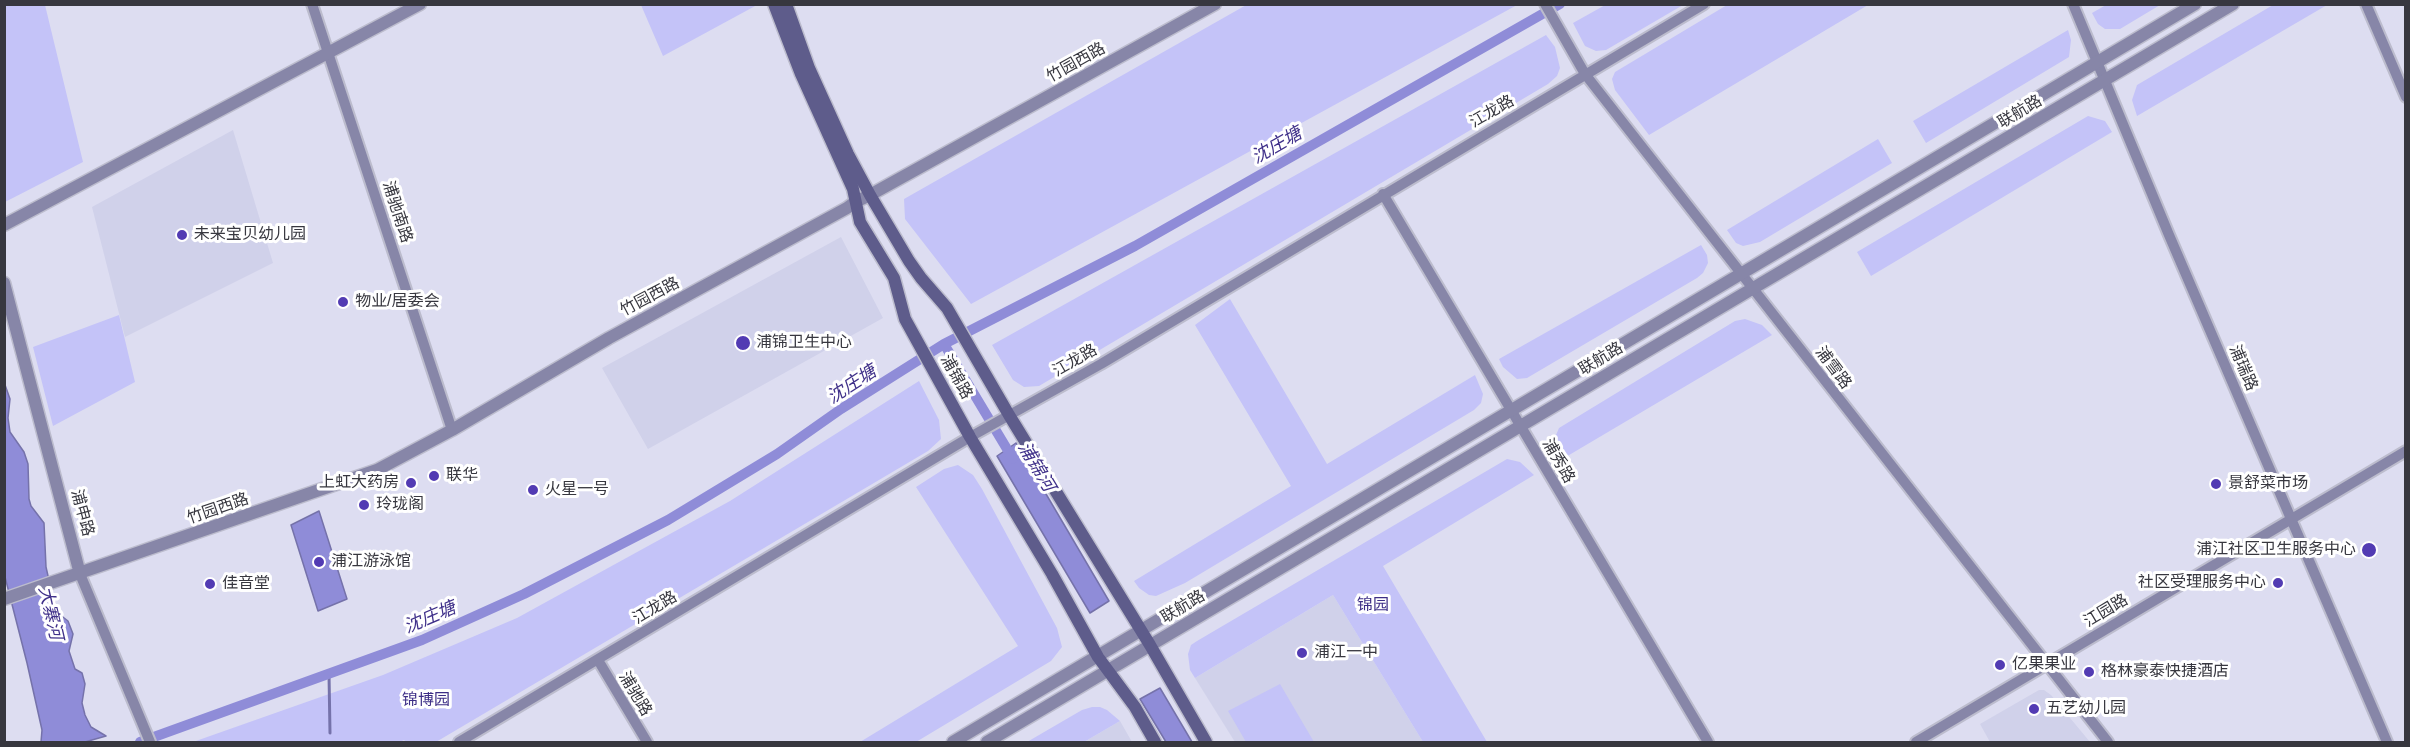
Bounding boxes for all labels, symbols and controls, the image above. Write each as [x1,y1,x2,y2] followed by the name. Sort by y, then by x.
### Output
[1043,39,1109,87] street label: 竹园西路
[1994,91,2046,133] street label: 联航路
[1466,92,1518,132] street label: 江龙路
[1248,123,1306,169] water label: 沈庄塘
[378,179,416,245] street label: 浦驰南路
[194,225,306,245] place label: 未来宝贝幼儿园
[175,228,189,242] marker: 未来宝贝幼儿园
[617,274,683,320] street label: 竹园西路
[355,292,439,312] place label: 物业/居委会
[336,295,350,309] marker: 物业/居委会
[756,333,852,353] place label: 浦锦卫生中心
[734,334,752,352] marker: 浦锦卫生中心
[1575,338,1627,380] street label: 联航路
[1049,341,1101,381] street label: 江龙路
[2225,342,2261,394] street label: 浦瑞路
[1811,343,1855,393] street label: 浦雪路
[936,351,976,403] street label: 浦锦路
[823,361,881,409] water label: 沈庄塘
[1538,435,1578,487] street label: 浦秀路
[1013,438,1059,496] water label: 浦锦河
[446,466,478,486] place label: 联华
[427,469,441,483] marker: 联华
[319,473,399,493] place label: 上虹大药房
[2228,474,2308,494] place label: 景舒菜市场
[404,476,418,490] marker: 上虹大药房
[2209,477,2223,491] marker: 景舒菜市场
[545,480,609,500] place label: 火星一号
[526,483,540,497] marker: 火星一号
[67,487,97,539] street label: 浦申路
[185,490,251,528] street label: 竹园西路
[376,495,424,515] place label: 玲珑阁
[357,498,371,512] marker: 玲珑阁
[2196,540,2356,560] place label: 浦江社区卫生服务中心
[2360,541,2378,559] marker: 浦江社区卫生服务中心
[331,552,411,572] place label: 浦江游泳馆
[312,555,326,569] marker: 浦江游泳馆
[2138,573,2266,593] place label: 社区受理服务中心
[222,574,270,594] place label: 佳音堂
[2271,576,2285,590] marker: 社区受理服务中心
[203,577,217,591] marker: 佳音堂
[33,584,67,642] water label: 大寨河
[1157,586,1209,628] street label: 联航路
[629,587,681,629] street label: 江龙路
[2080,590,2132,632] street label: 江园路
[1357,596,1389,616] park label: 锦园
[401,598,459,638] water label: 沈庄塘
[1314,643,1378,663] place label: 浦江一中
[1295,646,1309,660] marker: 浦江一中
[2012,655,2076,675] place label: 亿果果业
[1993,658,2007,672] marker: 亿果果业
[2101,662,2229,682] place label: 格林豪泰快捷酒店
[2082,665,2096,679] marker: 格林豪泰快捷酒店
[614,668,656,720] street label: 浦驰路
[402,691,450,711] park label: 锦博园
[2046,699,2126,719] place label: 五艺幼儿园
[2027,702,2041,716] marker: 五艺幼儿园

